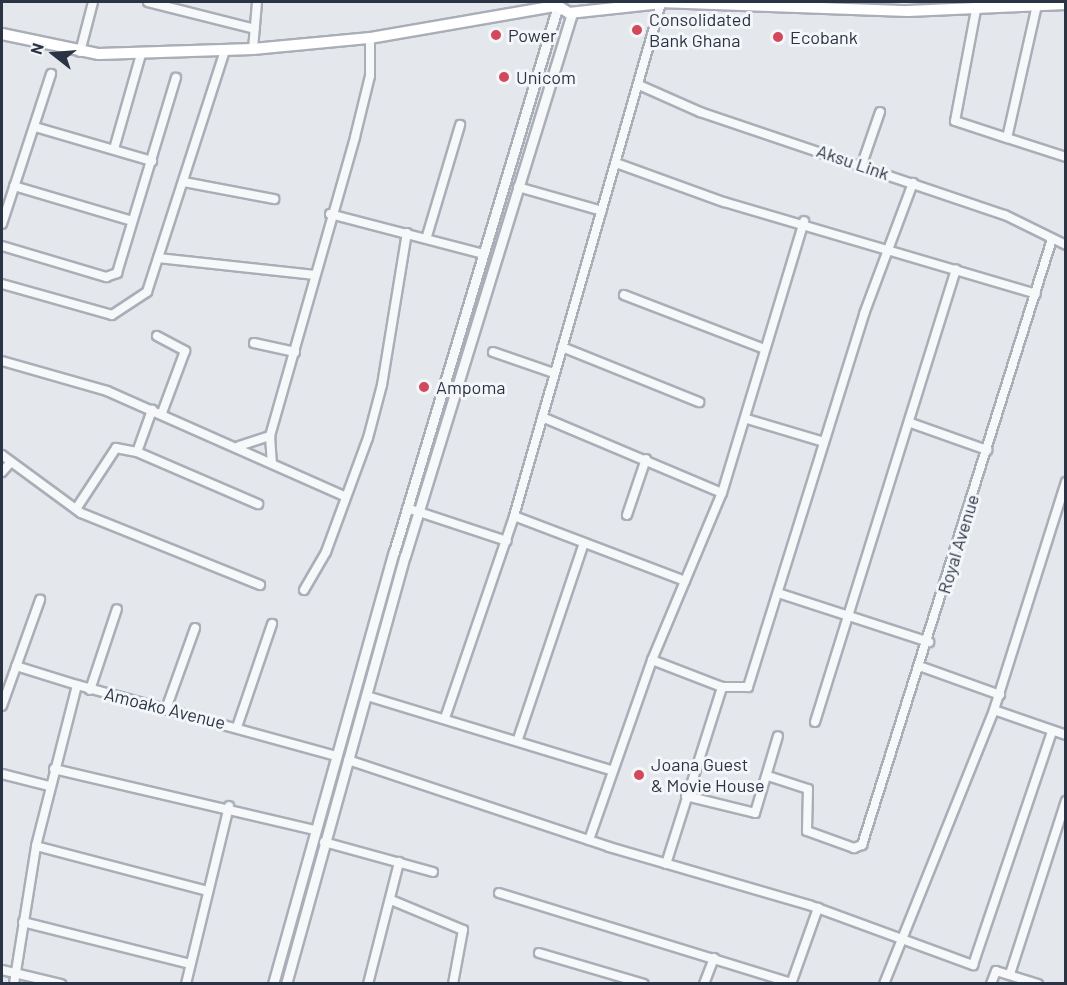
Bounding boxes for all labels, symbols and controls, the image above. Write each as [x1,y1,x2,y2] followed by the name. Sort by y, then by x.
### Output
[649,9,751,52] place label: Consolidated Bank Ghana
[630,23,644,37] marker: Consolidated Bank Ghana
[24,24,84,84] north arrow
[508,24,557,46] place label: Power
[790,26,858,48] place label: Ecobank
[489,28,503,42] marker: Power
[771,30,785,44] marker: Ecobank
[26,41,47,56] text: N
[516,66,576,88] place label: Unicom
[497,70,511,84] marker: Unicom
[814,140,892,184] street label: Aksu Link
[436,376,506,398] place label: Ampoma
[417,380,431,394] marker: Ampoma
[933,492,983,596] street label: Royal Avenue
[102,683,228,733] street label: Amoako Avenue
[651,754,765,796] place label: Joana Guest & Movie House
[632,768,646,782] marker: Joana Guest & Movie House

